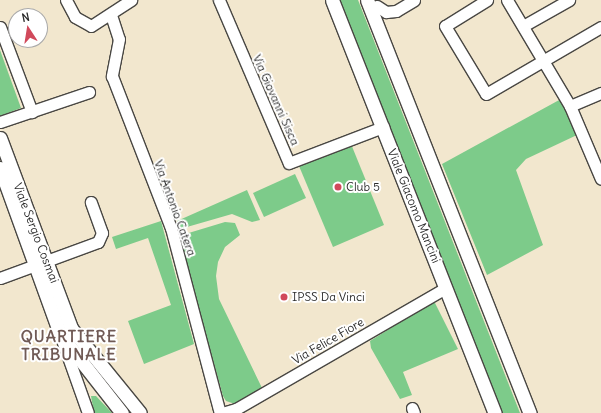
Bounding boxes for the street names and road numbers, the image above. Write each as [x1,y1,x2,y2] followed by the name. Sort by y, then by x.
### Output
[250,52,302,148] street label: Via Giovanni Sisca
[384,147,444,265] street label: Viale Giacomo Mancini
[151,158,199,258] street label: Via Antonio Catera
[10,181,62,285] street label: Viale Sergio Cosmai
[290,315,366,367] street label: Via Felice Fiore

